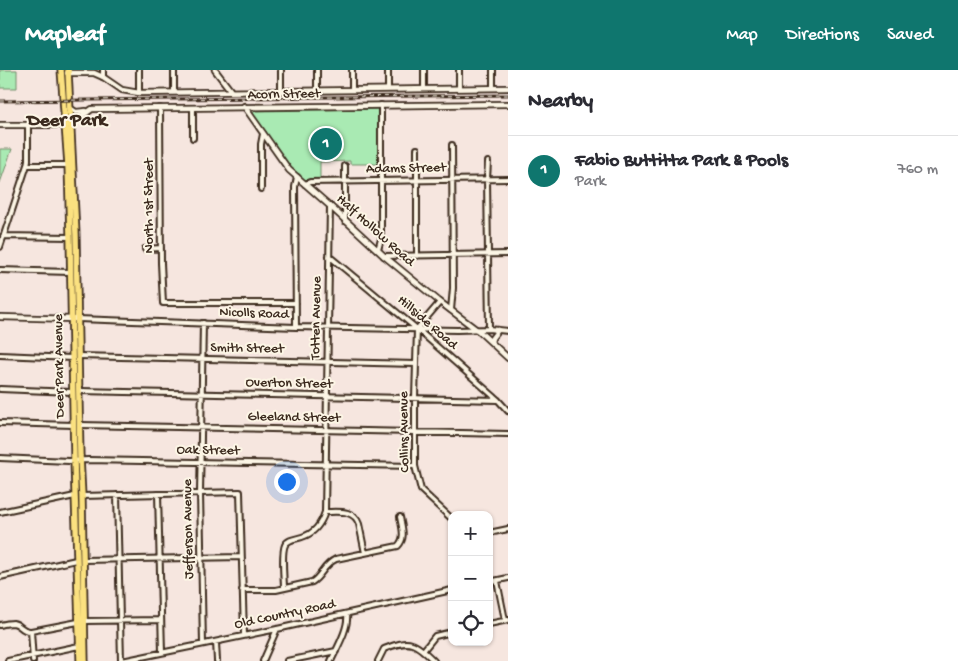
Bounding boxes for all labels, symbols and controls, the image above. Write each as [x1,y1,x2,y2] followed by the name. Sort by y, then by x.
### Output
[25,21,105,50] text: Mapleaf
[726,25,758,46] text: Map
[786,25,859,46] text: Directions
[887,25,933,46] text: Saved
[248,86,322,104] street label: Acorn Street
[528,90,593,115] text: Nearby
[25,110,109,133] district label: Deer Park
[310,125,342,163] pin: 1
[575,150,788,173] text: Fabio Buttitta Park & Pools
[141,157,158,254] street label: North 1st Street
[366,160,447,178] street label: Adams Street
[541,161,547,180] text: 1
[897,161,938,180] text: 760 m
[575,173,606,192] text: Park
[332,191,419,272] street label: Half Hollow Road
[308,275,326,361] street label: Totten Avenue
[393,292,462,355] street label: Hillside Road
[219,304,291,324] street label: Nicolls Road
[51,313,69,419] street label: Deer Park Avenue
[210,340,285,358] street label: Smith Street
[245,375,334,393] street label: Overton Street
[396,390,414,473] street label: Collins Avenue
[247,409,342,427] street label: Gleeland Street
[176,442,241,460] street label: Oak Street
[274,469,300,495] your location
[180,478,198,579] street label: Jefferson Avenue
[448,511,493,646] map controls
[448,511,493,556] button: +
[448,556,493,601] button: −
[233,596,339,634] street label: Old Country Road
[448,601,493,646] button: locate

